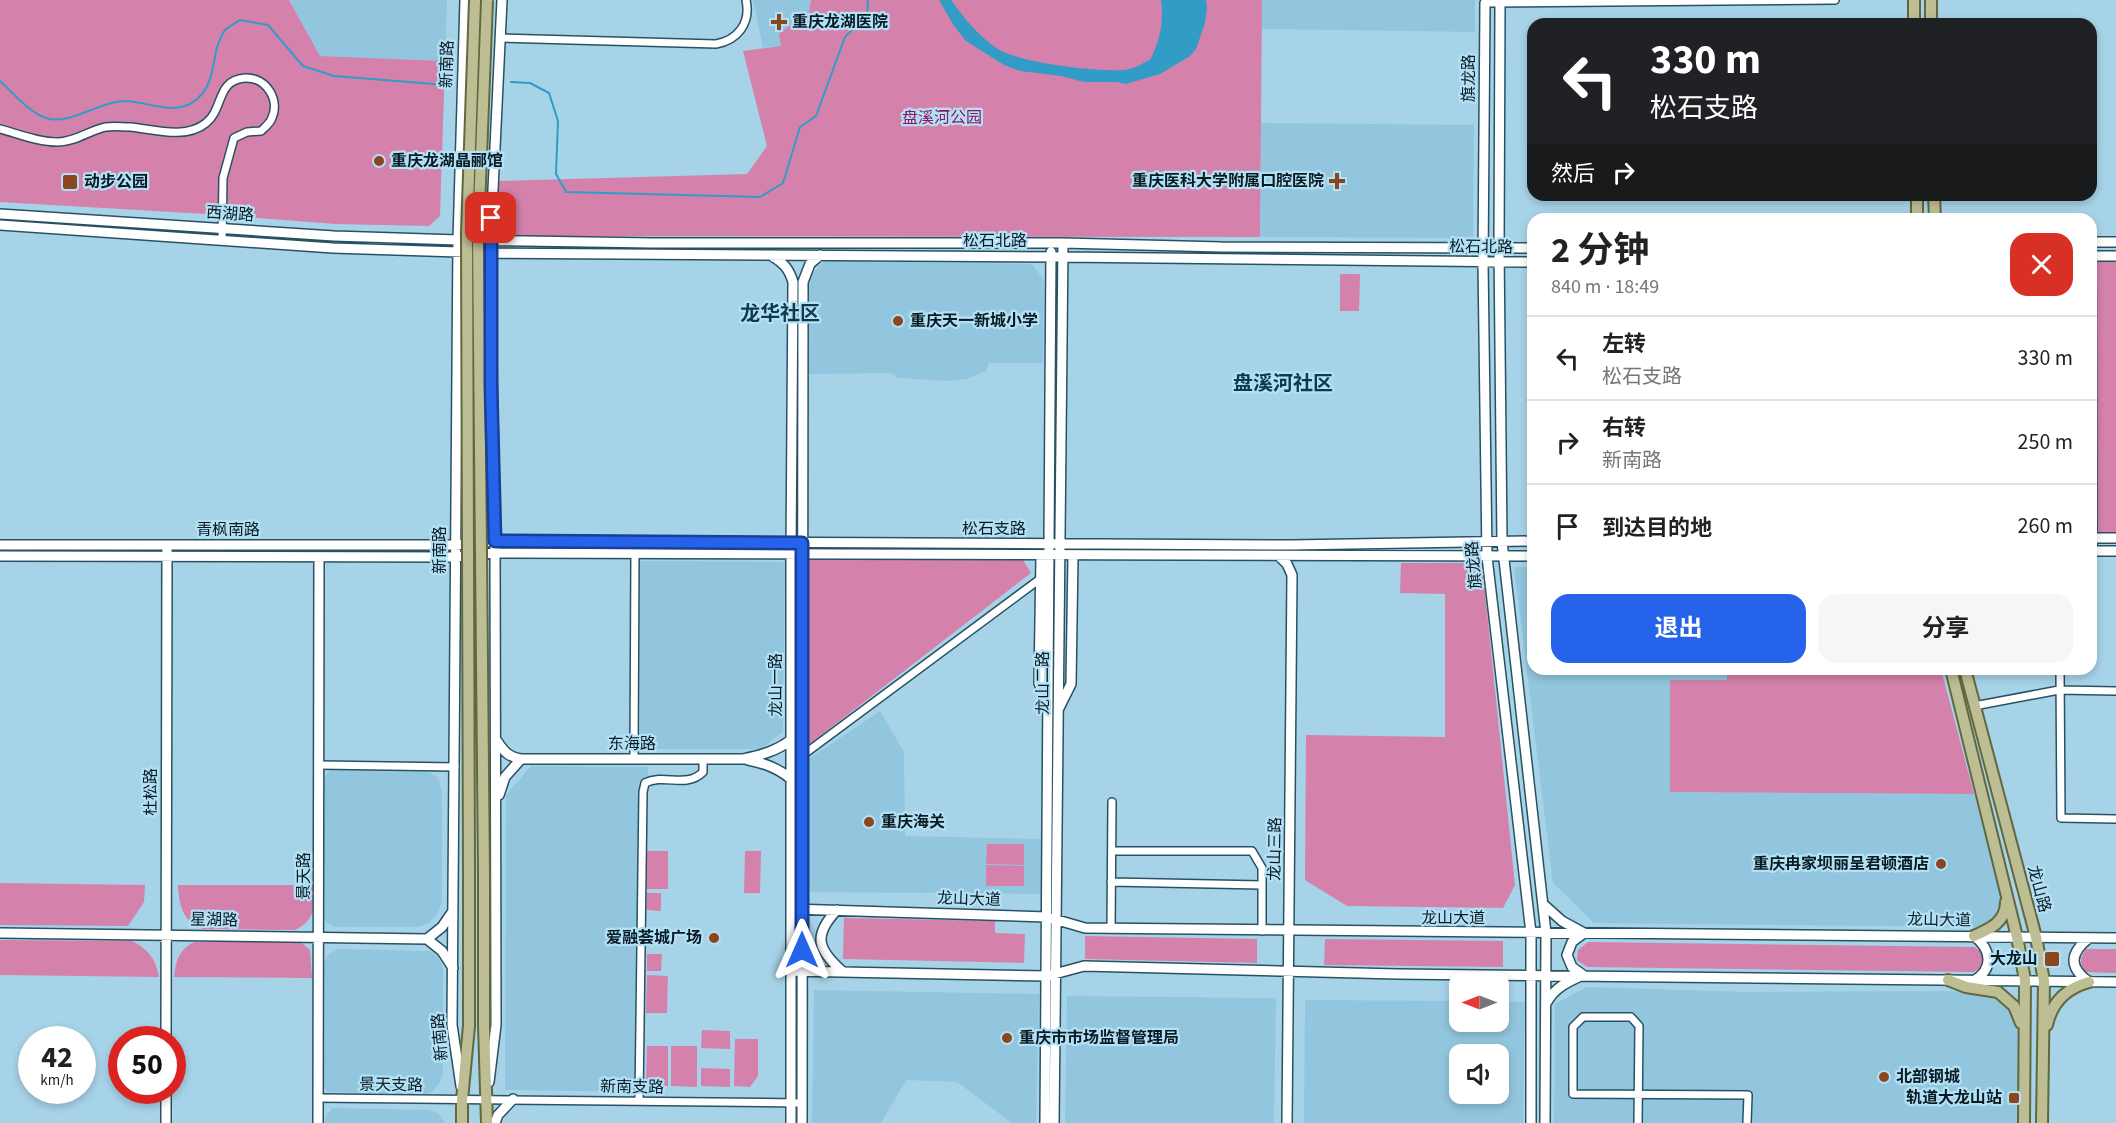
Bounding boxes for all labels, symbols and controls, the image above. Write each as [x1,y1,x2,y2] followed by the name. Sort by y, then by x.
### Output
[792,11,888,33] place label: 重庆龙湖医院
[770,13,788,31] marker: 重庆龙湖医院
[1650,30,1761,90] text: 330 m
[435,40,459,88] street label: 新南路
[1551,42,1629,120] icon: left
[1458,54,1480,102] street label: 旗龙路
[1650,89,1758,128] text: 松石支路
[902,107,982,129] park label: 盘溪河公园
[391,150,503,172] place label: 重庆龙湖晶郦馆
[372,154,386,168] marker: 重庆龙湖晶郦馆
[1607,156,1640,189] icon: right
[1551,158,1595,190] text: 然后
[1132,170,1324,192] place label: 重庆医科大学附属口腔医院
[84,171,148,193] place label: 动步公园
[1328,172,1346,190] marker: 重庆医科大学附属口腔医院
[61,173,79,191] marker: 动步公园
[465,192,516,243] pin
[205,201,255,227] street label: 西湖路
[474,201,507,234] icon: arrive
[1551,225,1649,276] text: 2 分钟
[963,230,1027,252] street label: 松石北路
[2010,233,2073,296] button: close
[1449,235,1513,259] street label: 松石北路
[1551,273,1659,301] text: 840 m · 18:49
[740,300,820,328] district label: 龙华社区
[910,310,1038,332] place label: 重庆天一新城小学
[891,314,905,328] marker: 重庆天一新城小学
[1602,328,1646,360] text: 左转
[1551,342,1584,375] icon: left
[2018,342,2073,374] text: 330 m
[1602,363,1682,391] text: 松石支路
[1233,370,1333,398] district label: 盘溪河社区
[1602,412,1646,444] text: 右转
[1551,426,1584,459] icon: right
[2018,426,2073,458] text: 250 m
[1602,447,1662,475] text: 新南路
[1551,510,1584,543] icon: arrive
[2018,510,2073,542] text: 260 m
[1602,512,1712,544] text: 到达目的地
[962,518,1026,540] street label: 松石支路
[196,519,260,541] street label: 青枫南路
[429,526,451,574] street label: 新南路
[1461,540,1487,590] street label: 旗龙路
[1551,594,1806,663] button: 退出
[1818,594,2073,663] button: 分享
[1032,651,1054,715] street label: 龙山二路
[765,653,787,717] street label: 龙山一路
[608,733,656,755] street label: 东海路
[140,768,162,816] street label: 杜松路
[881,811,945,833] place label: 重庆海关
[862,815,876,829] marker: 重庆海关
[1263,817,1287,881] street label: 龙山三路
[293,852,315,900] street label: 景天路
[1753,853,1929,875] place label: 重庆冉家坝丽呈君顿酒店
[1934,857,1948,871] marker: 重庆冉家坝丽呈君顿酒店
[2022,863,2056,915] street label: 龙山路
[937,887,1001,911] street label: 龙山大道
[1421,907,1485,929] street label: 龙山大道
[1907,908,1971,932] street label: 龙山大道
[190,909,238,931] street label: 星湖路
[770,918,834,982] position arrow
[606,927,702,949] place label: 爱融荟城广场
[707,931,721,945] marker: 爱融荟城广场
[1990,948,2038,970] place label: 大龙山
[2043,950,2061,968] marker: 大龙山
[1449,972,1509,1032] north arrow
[1449,972,1509,1104] map controls
[427,1012,453,1062] street label: 新南路
[108,1026,186,1104] speed limit sign: 50
[1019,1027,1179,1049] place label: 重庆市市场监督管理局
[1000,1031,1014,1045] marker: 重庆市市场监督管理局
[41,1036,73,1079] text: 42
[1449,1044,1509,1104] button: sound
[1896,1066,1960,1088] place label: 北部钢城
[40,1070,74,1091] text: km/h
[1877,1070,1891,1084] marker: 北部钢城
[359,1073,423,1097] street label: 景天支路
[600,1075,664,1099] street label: 新南支路
[1906,1087,2002,1109] place label: 轨道大龙山站
[2007,1091,2021,1105] marker: 轨道大龙山站

